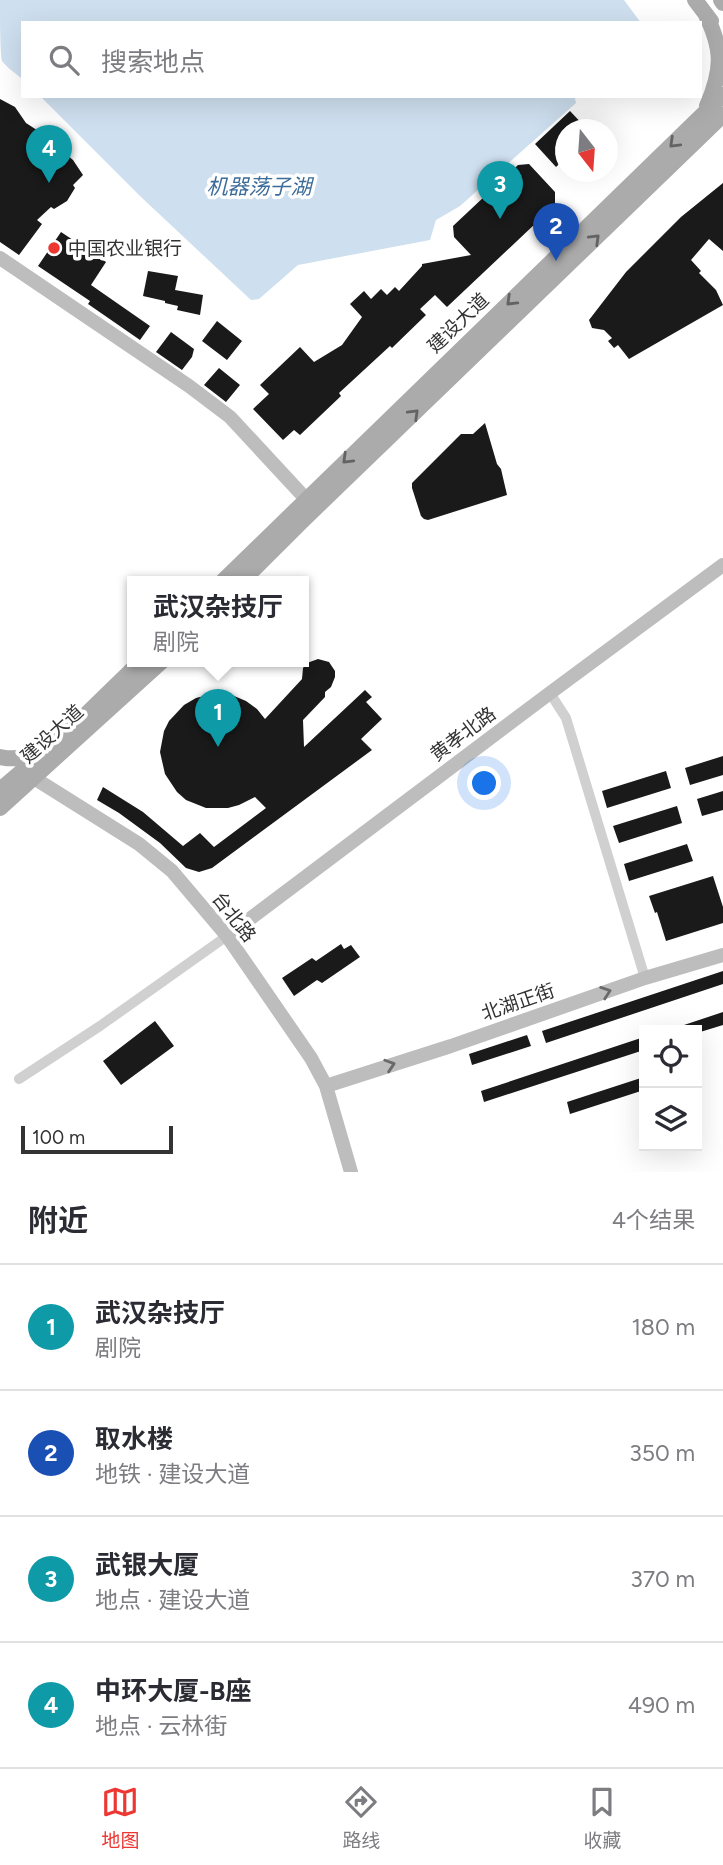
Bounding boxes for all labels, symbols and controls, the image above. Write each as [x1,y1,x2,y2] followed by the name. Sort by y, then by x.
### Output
[21,21,702,98] search box
[45,41,83,79] icon: search
[101,46,205,78] text: 搜索地点
[555,119,618,182] north arrow
[26,125,72,183] pin: 4
[669,134,682,147] one-way arrow
[477,161,523,219] pin: 3
[207,174,314,199] water label: 机器荡子湖
[533,203,579,261] pin: 2
[587,234,600,247] one-way arrow
[68,237,182,260] place label: 中国农业银行
[46,240,62,256] marker: 中国农业银行
[423,288,493,358] street label: 建设大道
[506,293,519,306] one-way arrow
[406,409,419,422] one-way arrow
[342,451,355,464] one-way arrow
[127,576,309,667] popup
[153,591,283,623] text: 武汉杂技厅
[153,628,199,656] text: 剧院
[195,689,241,747] pin: 1
[16,700,88,768] street label: 建设大道
[426,702,500,766] street label: 黄孝北路
[467,766,501,800] your location
[207,887,261,947] street label: 台北路
[478,979,558,1025] street label: 北湖正街
[599,986,611,1000] one-way arrow
[639,1025,702,1151] map controls
[639,1025,702,1088] button: locate
[384,1059,396,1073] one-way arrow
[639,1088,702,1151] button: layers
[21,1123,173,1155] scale bar
[32,1126,85,1149] text: 100 m
[28,1202,88,1239] text: 附近
[612,1206,695,1234] text: 4个结果
[95,1297,225,1329] text: 武汉杂技厅
[46,1313,56,1341] text: 1
[631,1313,695,1341] text: 180 m
[95,1334,141,1362] text: 剧院
[95,1423,173,1455] text: 取水楼
[44,1439,58,1467] text: 2
[629,1439,695,1467] text: 350 m
[95,1460,250,1488] text: 地铁 · 建设大道
[95,1549,199,1581] text: 武银大厦
[45,1565,57,1593] text: 3
[630,1565,695,1593] text: 370 m
[95,1586,250,1614] text: 地点 · 建设大道
[95,1675,252,1707] text: 中环大厦-B座
[44,1691,58,1719] text: 4
[628,1691,695,1719] text: 490 m
[95,1712,227,1740] text: 地点 · 云林街
[101,1783,140,1852] tab: 地图
[342,1783,381,1852] tab: 路线
[583,1783,622,1852] tab: 收藏

